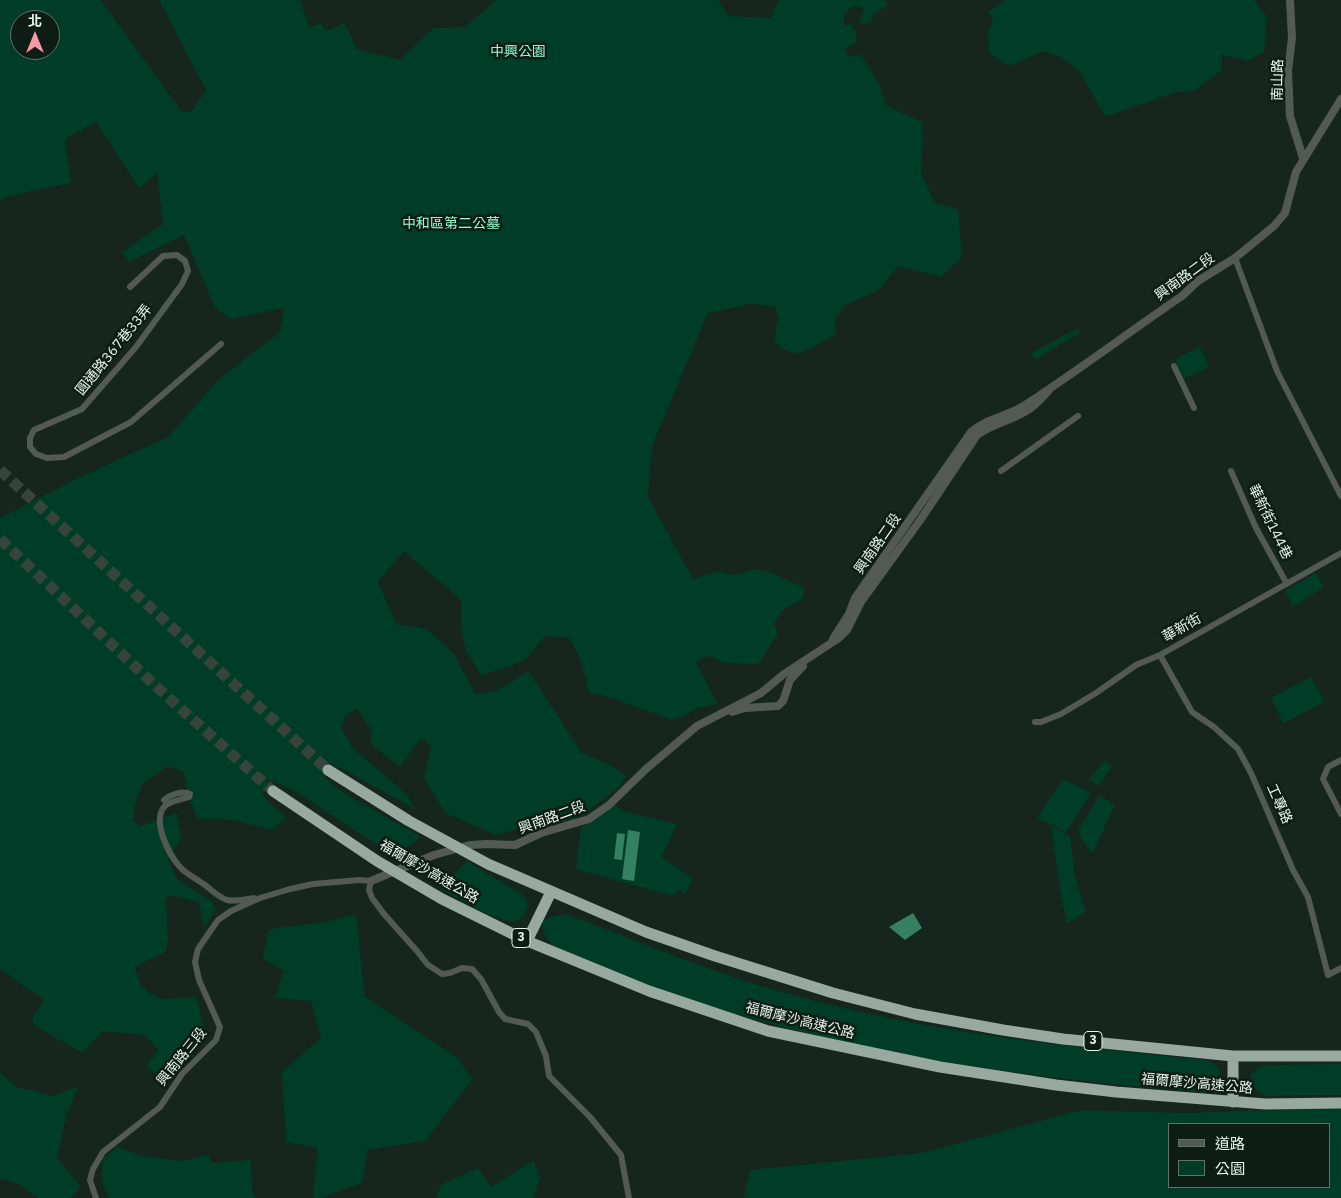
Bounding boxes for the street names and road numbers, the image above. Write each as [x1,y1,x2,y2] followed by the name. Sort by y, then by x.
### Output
[1269,59,1287,101] street label: 南山路
[1152,250,1218,304] street label: 興南路二段
[72,301,156,399] street label: 圓通路367巷33弄
[1245,482,1295,562] street label: 華新街144巷
[851,511,905,577] street label: 興南路二段
[1160,610,1204,646] street label: 華新街
[1263,781,1295,827] street label: 工專路
[516,798,588,838] street label: 興南路二段
[376,837,482,907] street label: 福爾摩沙高速公路
[512,928,530,948] road number: 3
[744,999,856,1043] street label: 福爾摩沙高速公路
[153,1025,211,1089] street label: 興南路三段
[1084,1032,1102,1050] road number: 3
[1140,1071,1254,1097] street label: 福爾摩沙高速公路

